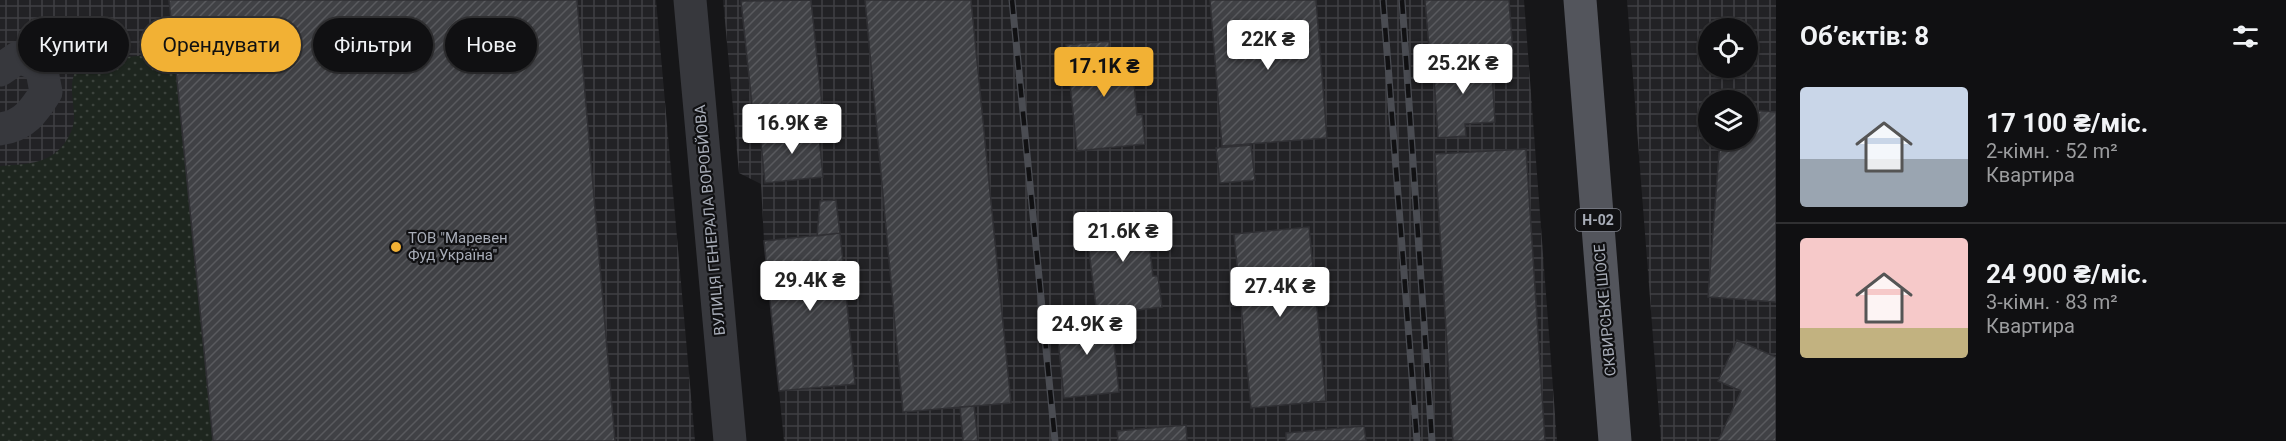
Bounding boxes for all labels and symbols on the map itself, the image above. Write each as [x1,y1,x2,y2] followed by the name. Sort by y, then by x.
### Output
[1226,20,1310,71] pin: 22K ₴
[1408,44,1518,95] pin: 25.2K ₴
[1049,47,1159,98] pin: 17.1K ₴
[691,104,729,336] street label: ВУЛИЦЯ ГЕНЕРАЛА ВОРОБЙОВА
[737,104,847,155] pin: 16.9K ₴
[1576,209,1620,231] road number: Н-02
[1068,212,1178,263] pin: 21.6K ₴
[408,229,508,264] place label: ТОВ "Маревен Фуд Україна"
[389,240,403,254] marker: ТОВ "Маревен Фуд Україна"
[1590,243,1620,377] street label: СКВИРСЬКЕ ШОСЕ
[755,261,865,312] pin: 29.4K ₴
[1225,267,1335,318] pin: 27.4K ₴
[1032,305,1142,356] pin: 24.9K ₴

